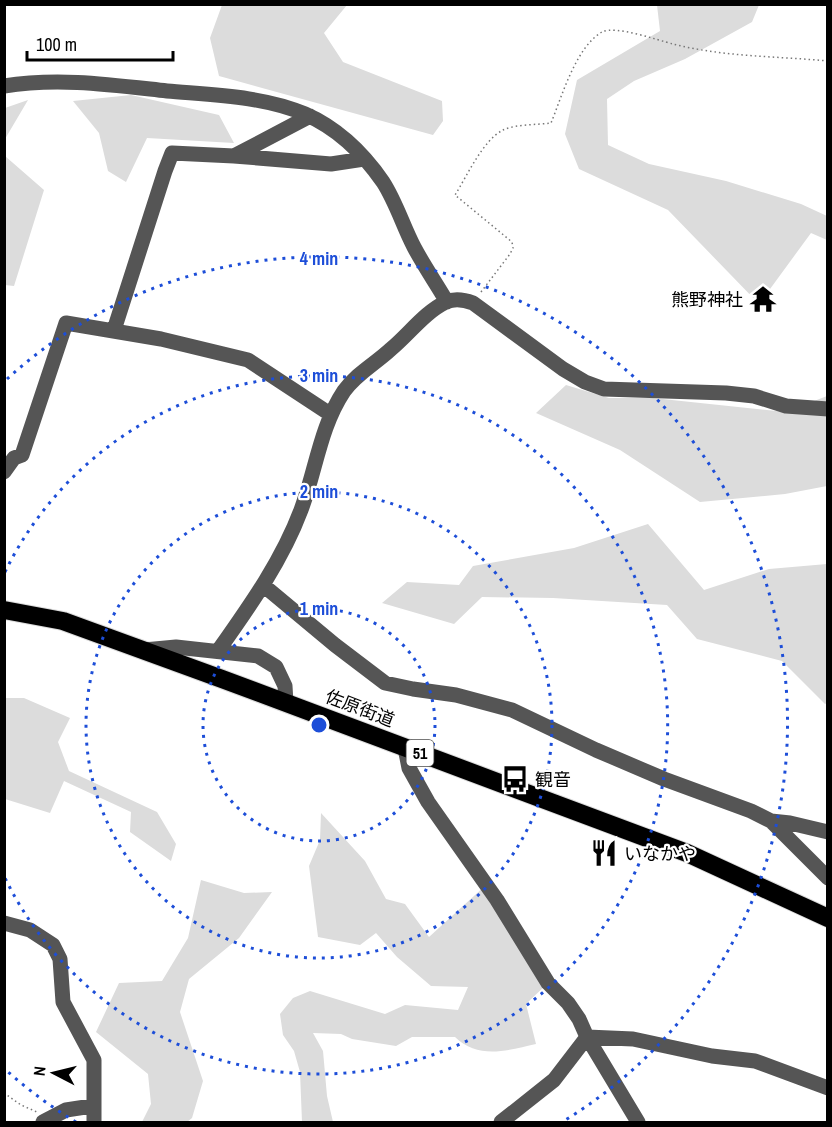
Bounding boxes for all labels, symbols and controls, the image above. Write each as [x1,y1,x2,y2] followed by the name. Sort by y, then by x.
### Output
[27,24,172,62] scale bar
[36,32,77,57] text: 100 m
[300,246,338,271] text: 4 min
[748,284,778,314] temple icon: 熊野神社
[671,287,743,312] place label: 熊野神社
[300,363,338,388] text: 3 min
[300,479,338,504] text: 2 min
[300,596,338,621] text: 1 min
[322,683,398,733] street label: 佐原街道
[309,715,329,735] centre of rings
[406,740,434,766] road number: 51
[500,764,530,794] bus stop icon: 観音
[535,767,571,792] place label: 観音
[589,838,619,868] restaurant icon: いなかや
[624,841,696,866] place label: いなかや
[24,1043,84,1103] north arrow
[28,1065,51,1077] text: N

